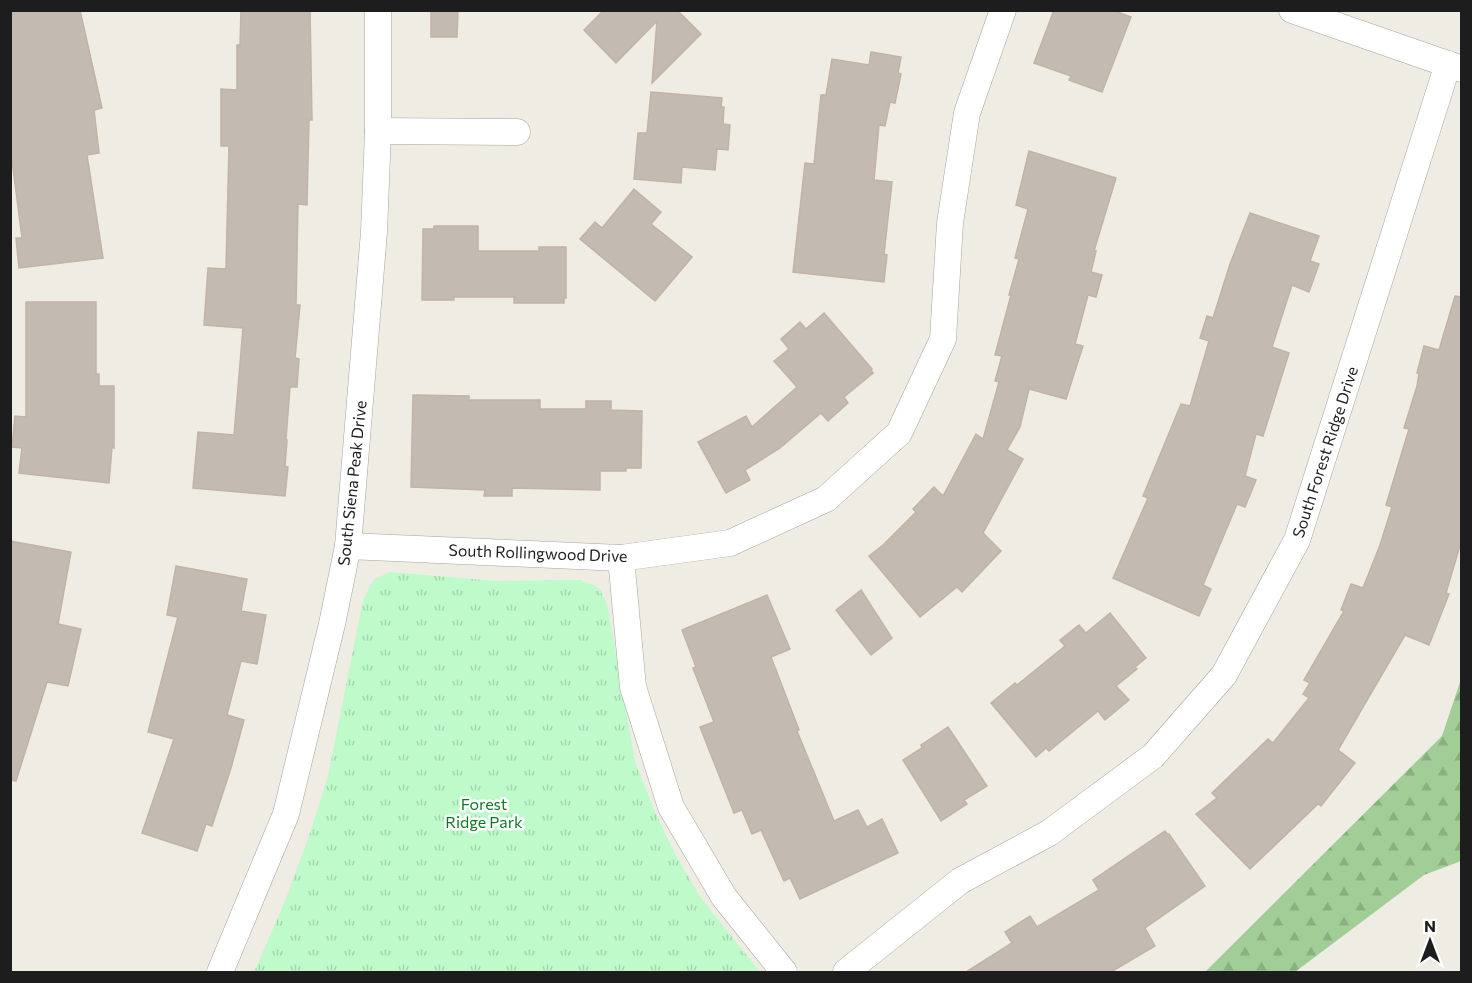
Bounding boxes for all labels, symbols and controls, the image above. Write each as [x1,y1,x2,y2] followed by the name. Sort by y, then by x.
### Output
[1288,364,1361,540] street label: South Forest Ridge Drive
[333,399,370,567] street label: South Siena Peak Drive
[448,540,628,565] street label: South Rollingwood Drive
[445,794,523,831] park label: Forest Ridge Park
[1400,911,1460,971] north arrow
[1424,916,1436,935] text: N

